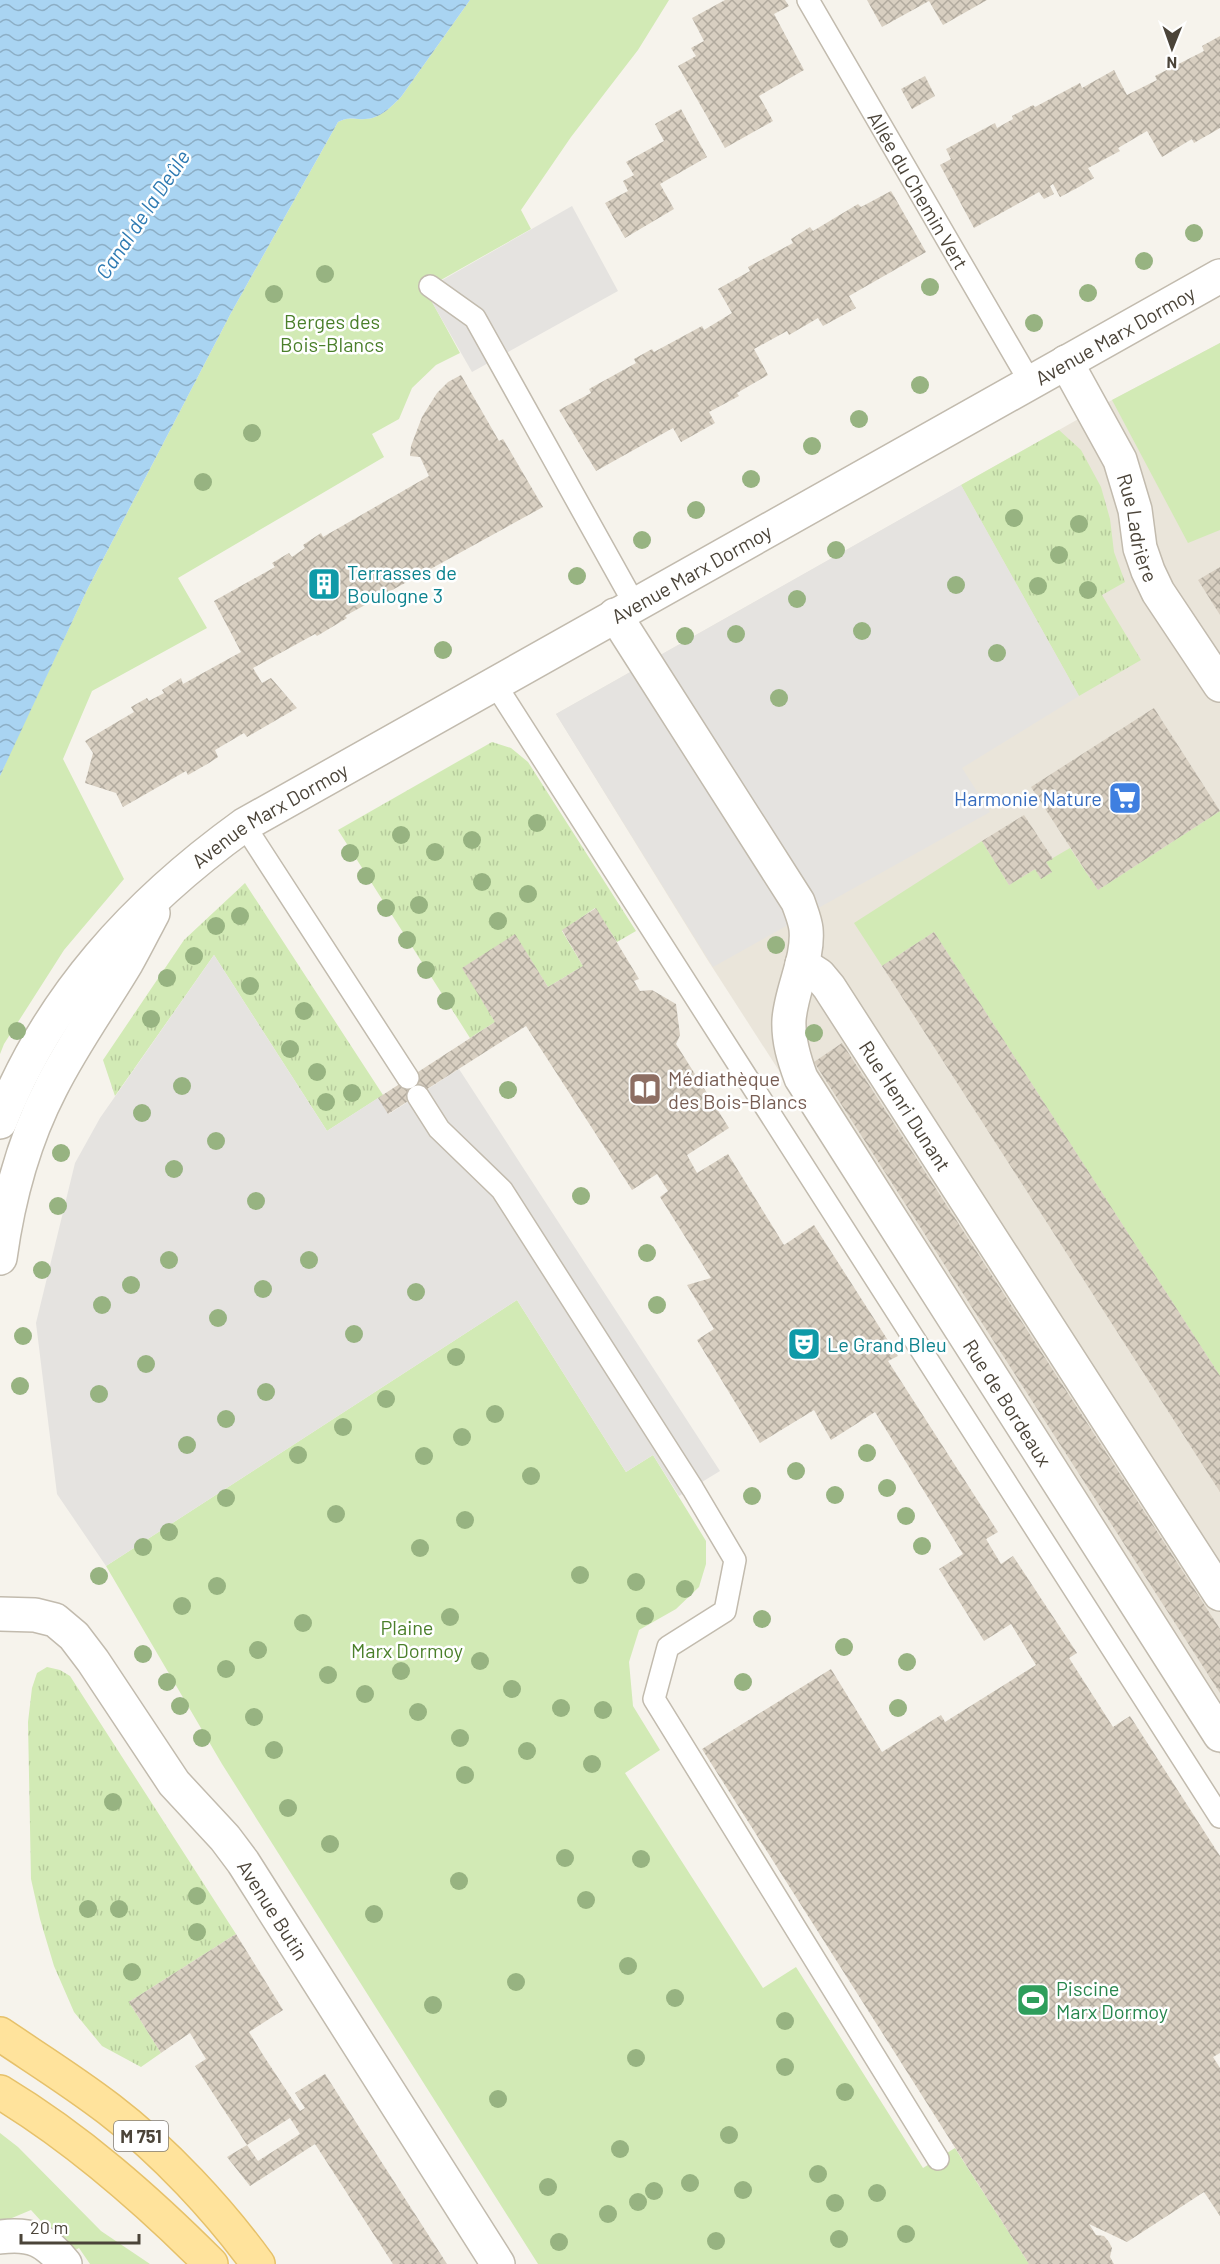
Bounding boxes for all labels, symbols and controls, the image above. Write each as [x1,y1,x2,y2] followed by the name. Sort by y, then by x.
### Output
[1142,18,1202,78] north arrow
[1166,54,1177,73] text: N
[863,107,974,273] street label: Allée du Chemin Vert
[90,145,194,283] water label: Canal de la Deûle
[1031,281,1199,390] street label: Avenue Marx Dormoy
[280,309,384,356] park label: Berges des Bois-Blancs
[1113,470,1163,586] street label: Rue Ladrière
[607,519,775,628] street label: Avenue Marx Dormoy
[347,560,457,607] place label: Terrasses de Boulogne 3
[306,566,342,602] building icon: Terrasses de Boulogne 3
[187,757,352,873] street label: Avenue Marx Dormoy
[1107,780,1143,816] supermarket icon: Harmonie Nature
[954,786,1102,810] place label: Harmonie Nature
[855,1036,956,1175] street label: Rue Henri Dunant
[668,1066,807,1113] place label: Médiathèque des Bois-Blancs
[627,1071,663,1107] library icon: Médiathèque des Bois-Blancs
[786,1326,822,1362] theatre icon: Le Grand Bleu
[827,1332,947,1356] place label: Le Grand Bleu
[959,1334,1057,1471] street label: Rue de Bordeaux
[351,1615,463,1662] park label: Plaine Marx Dormoy
[233,1855,314,1964] street label: Avenue Butin
[1056,1976,1168,2023] place label: Piscine Marx Dormoy
[1015,1982,1051,2018] sports icon: Piscine Marx Dormoy
[114,2121,168,2151] road number: M 751
[21,2207,140,2245] scale bar
[30,2216,68,2238] text: 20 m

